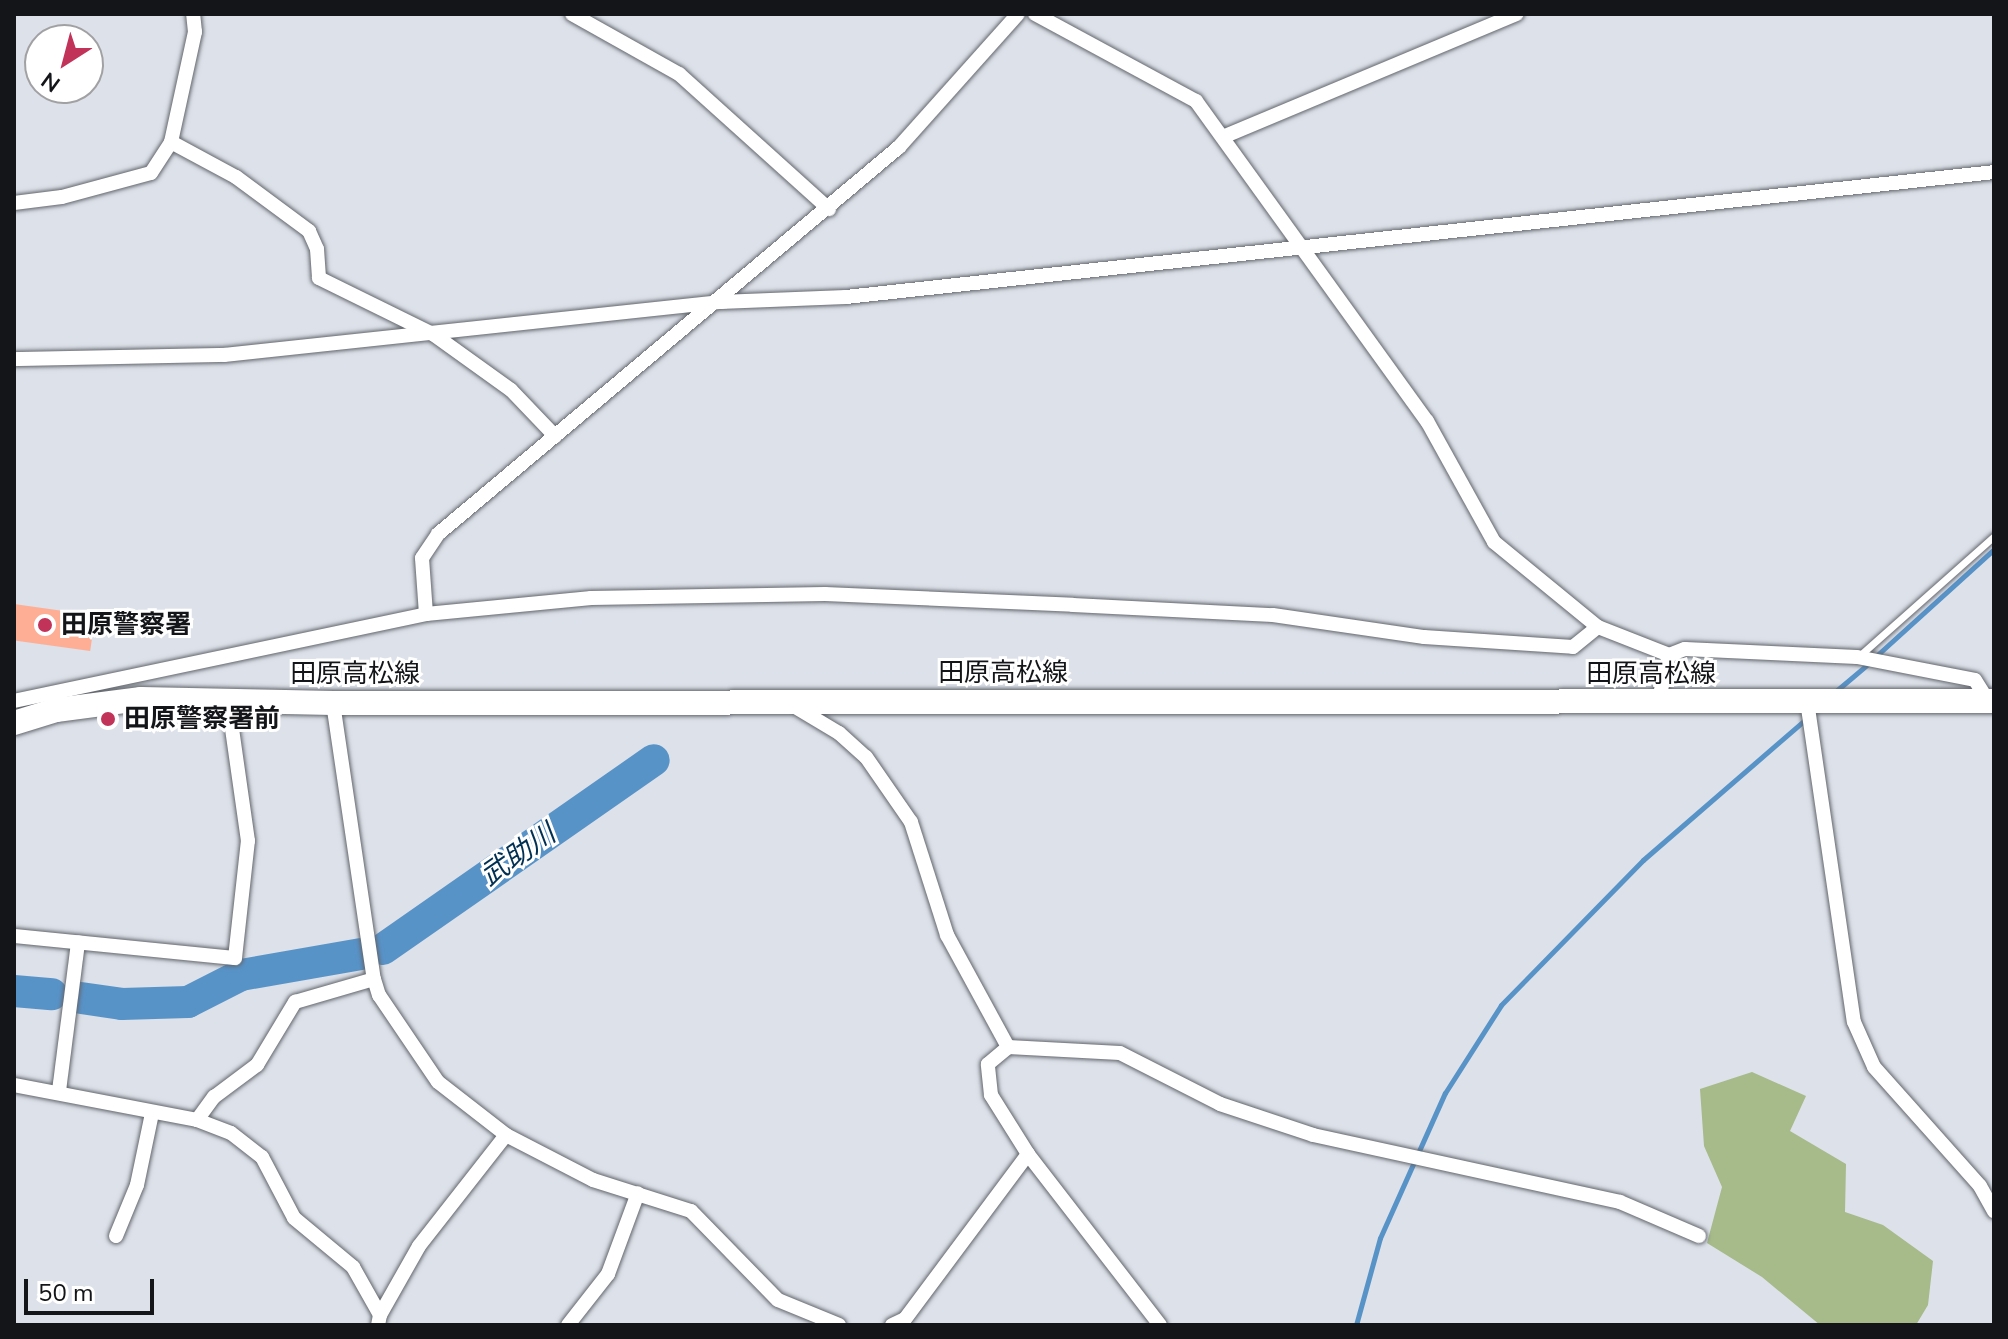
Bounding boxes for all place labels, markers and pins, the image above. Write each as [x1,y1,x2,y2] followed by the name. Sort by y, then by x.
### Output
[61,609,191,641] place label: 田原警察署
[36,616,54,634] marker: 田原警察署
[124,703,280,735] place label: 田原警察署前
[99,710,117,728] marker: 田原警察署前

